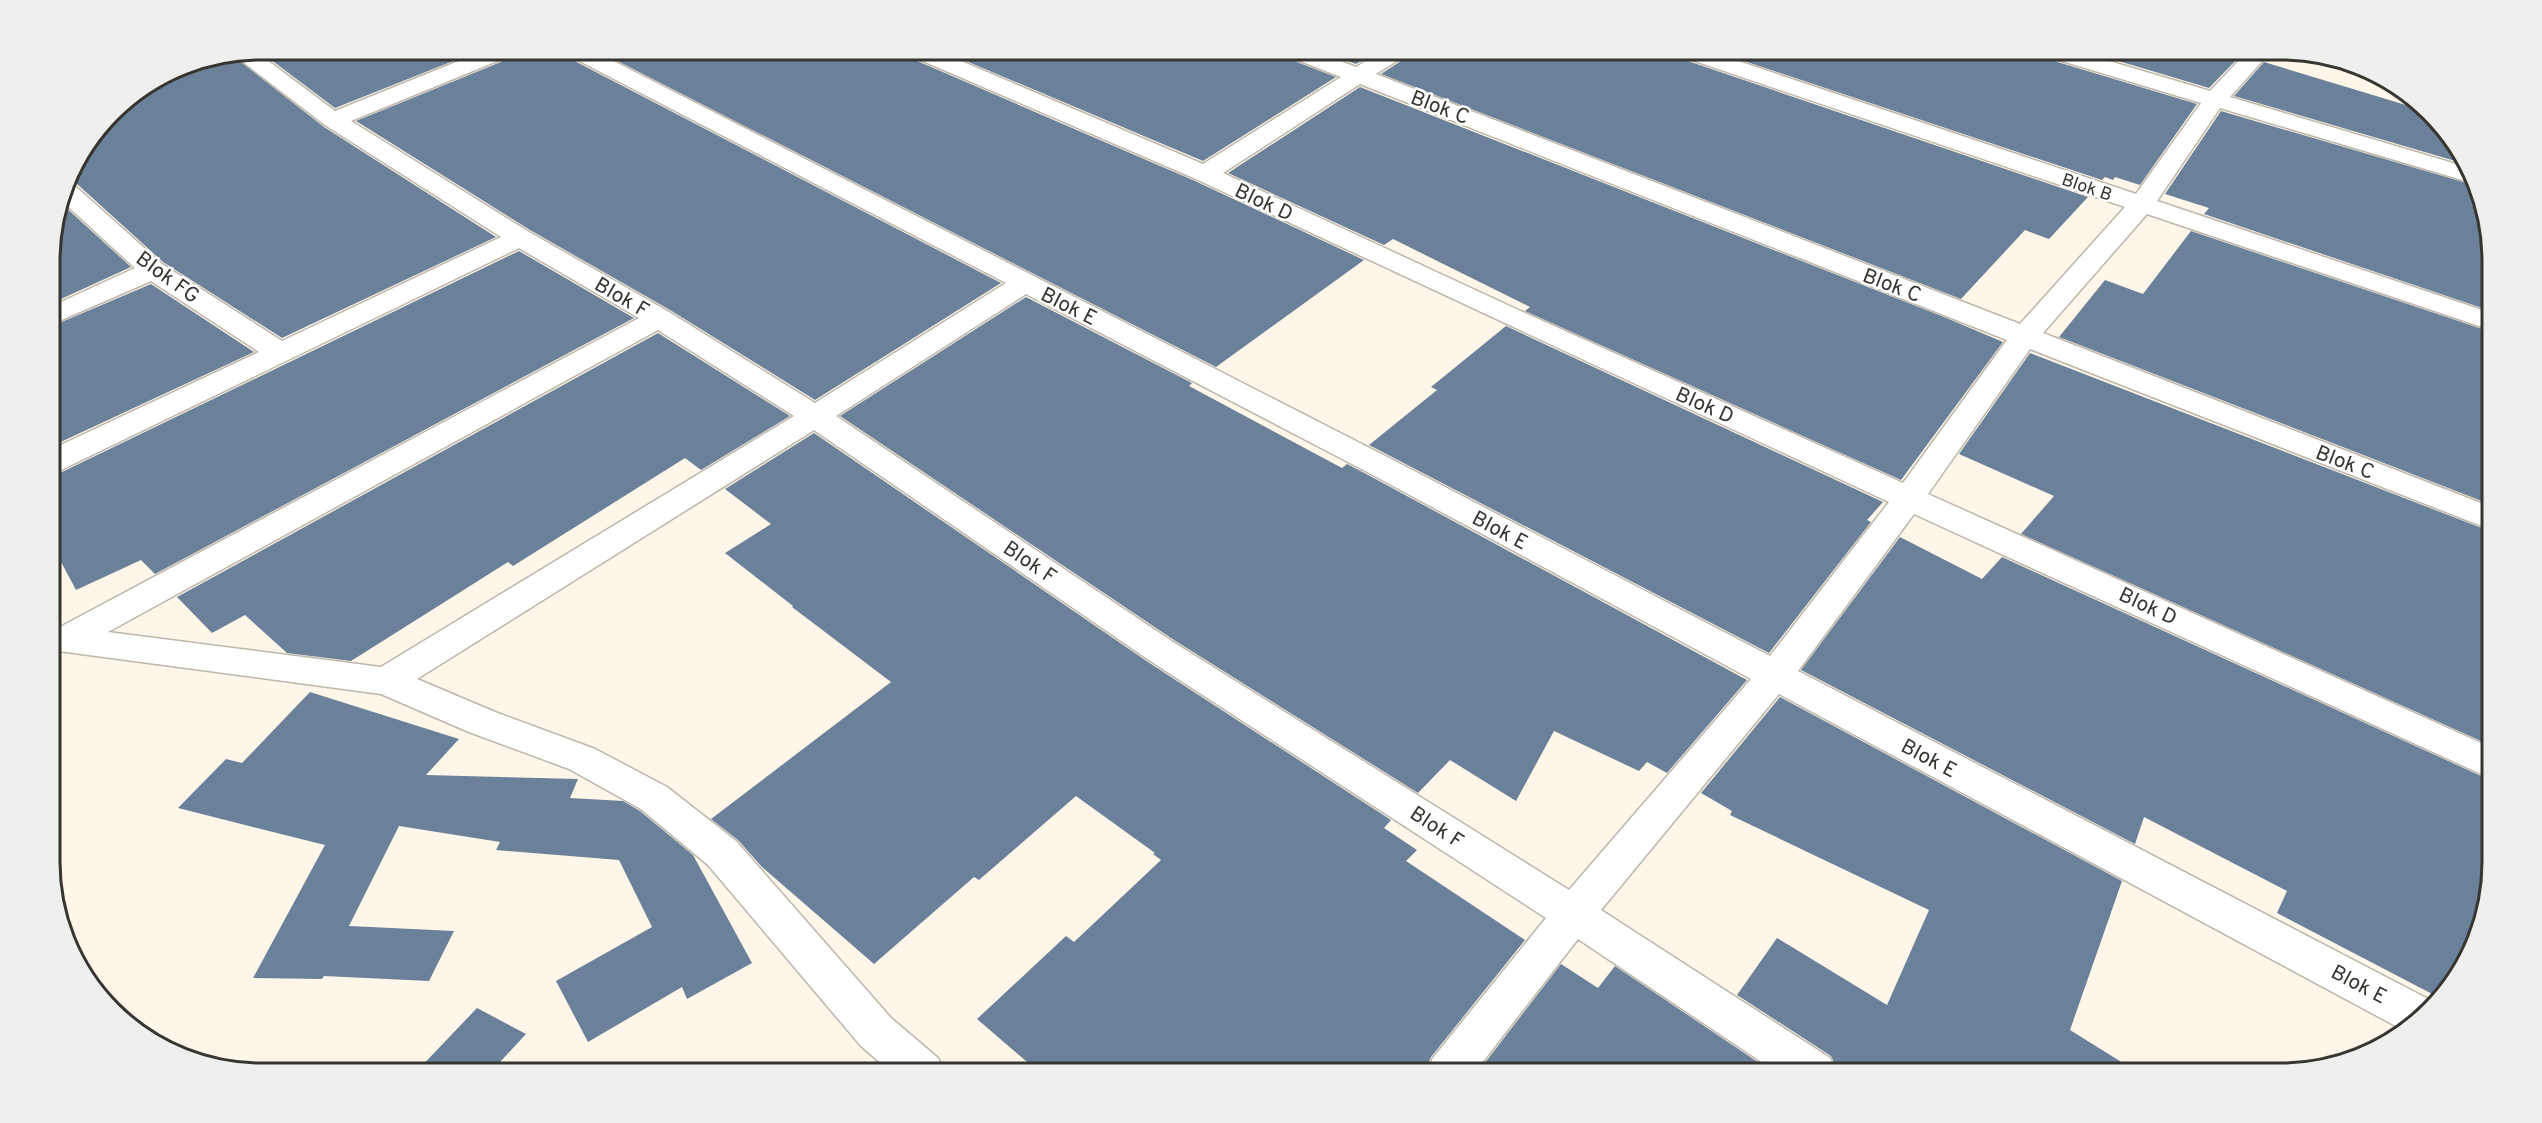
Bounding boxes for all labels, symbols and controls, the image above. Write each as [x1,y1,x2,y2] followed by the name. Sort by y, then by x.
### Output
[1406,85,1473,132] street label: Blok C
[2058,169,2115,208] street label: Blok B
[1230,178,1297,229] street label: Blok D
[130,246,204,311] street label: Blok FG
[1858,263,1925,310] street label: Blok C
[589,272,654,325] street label: Blok F
[1036,282,1101,333] street label: Blok E
[1671,382,1738,431] street label: Blok D
[2311,440,2378,487] street label: Blok C
[1467,505,1532,557] street label: Blok E
[997,536,1061,591] street label: Blok F
[2114,582,2181,633] street label: Blok D
[1896,733,1961,785] street label: Blok E
[1404,801,1468,856] street label: Blok F
[2326,959,2391,1011] street label: Blok E

